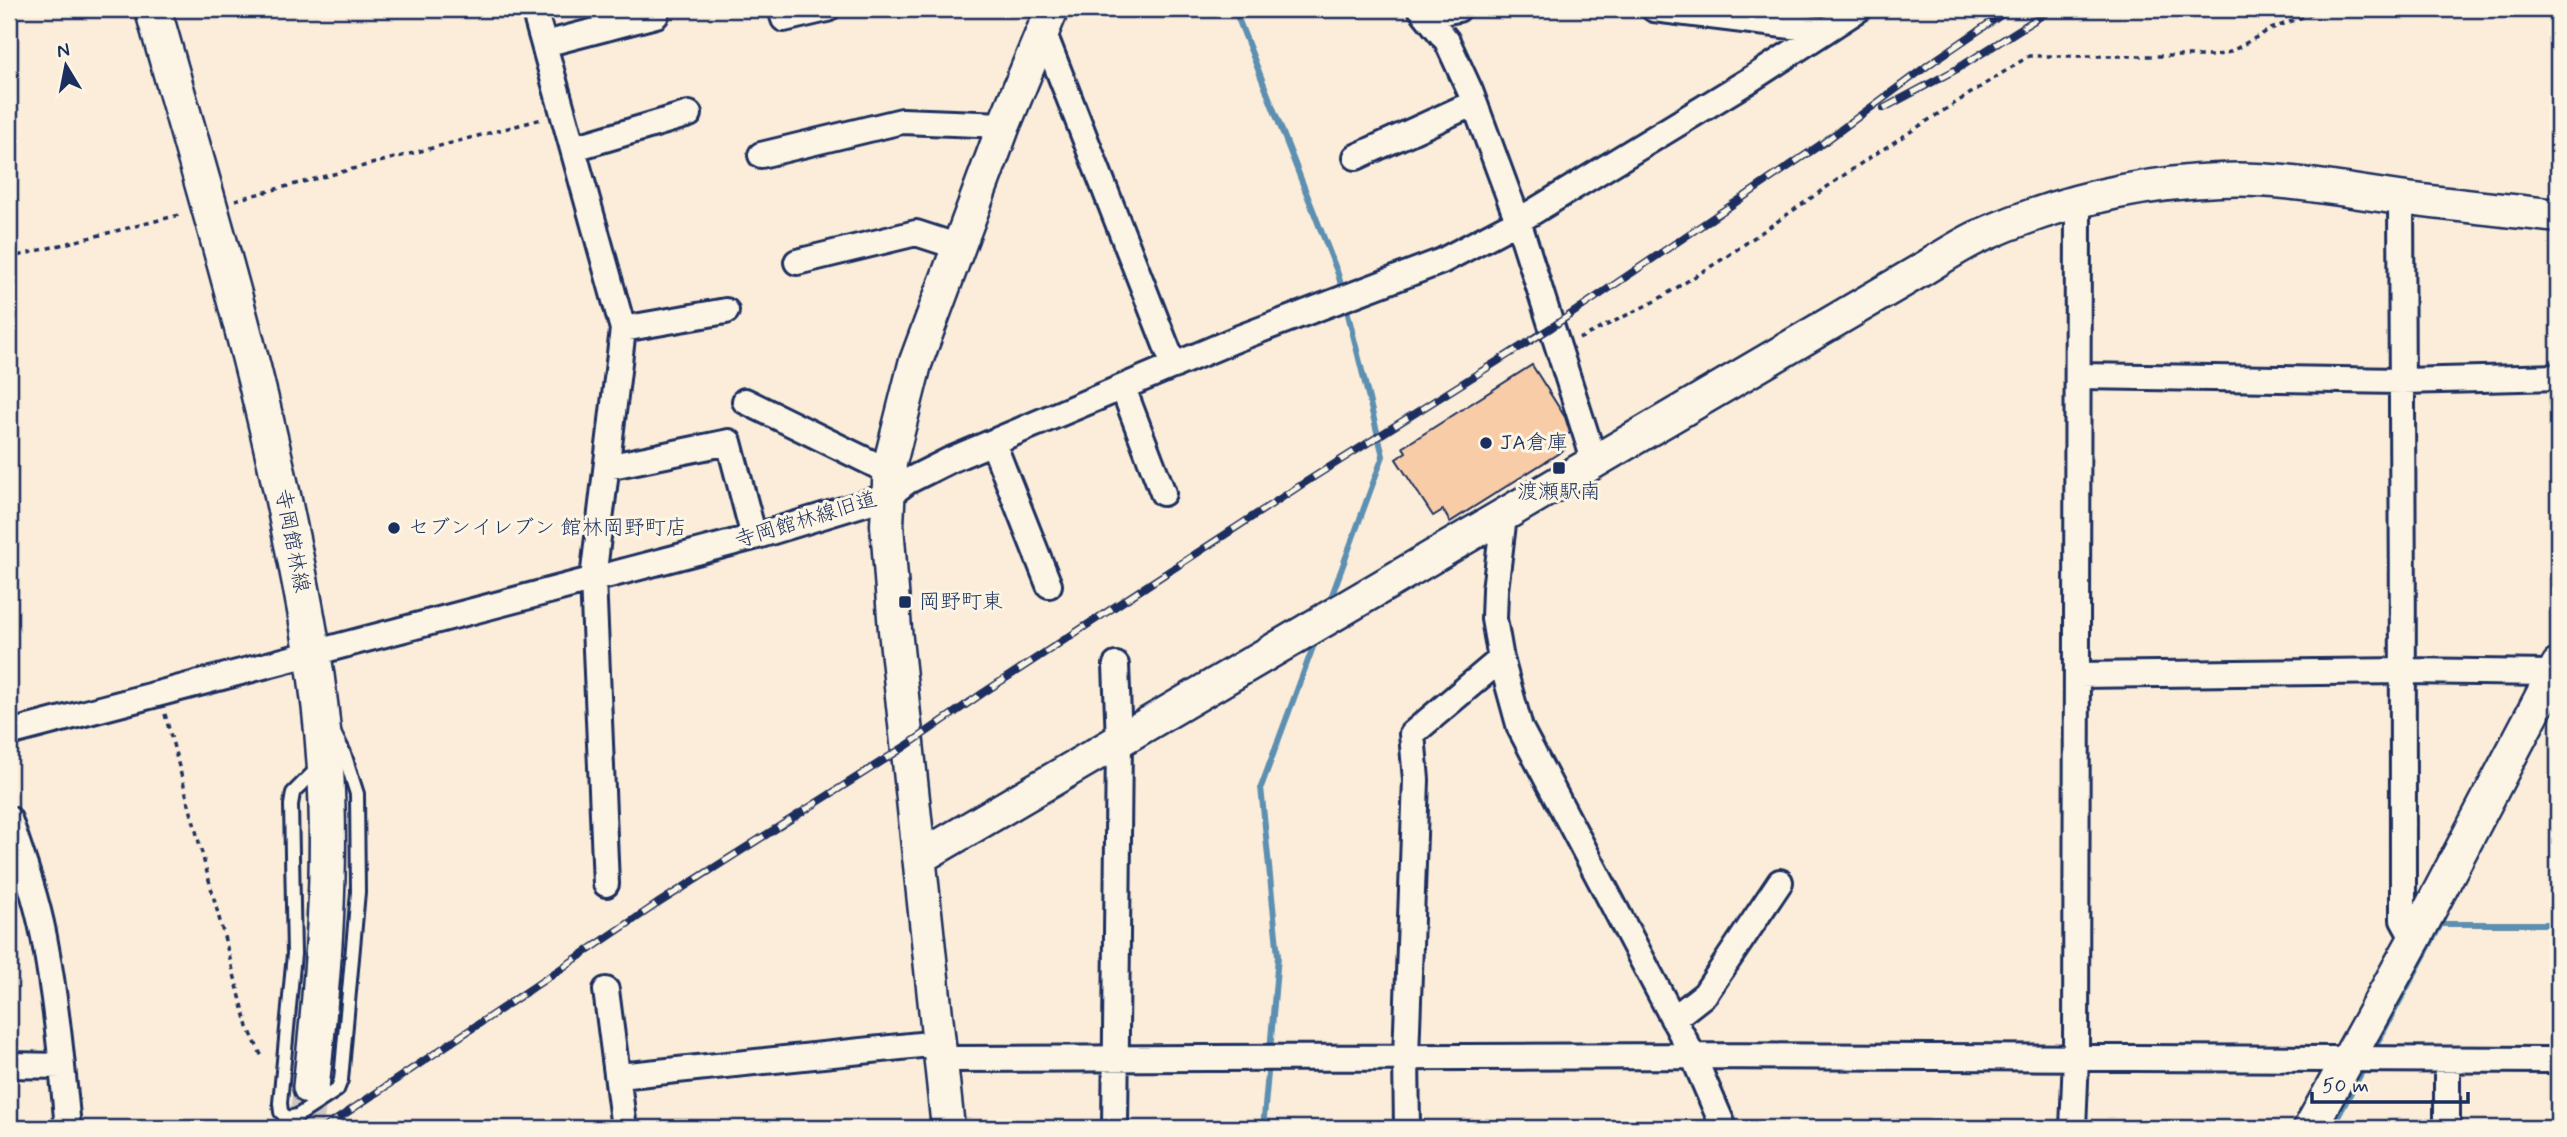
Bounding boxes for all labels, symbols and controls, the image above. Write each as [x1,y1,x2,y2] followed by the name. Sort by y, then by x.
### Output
[32,32,102,102] north arrow
[55,37,72,64] text: N
[1500,429,1568,457] place label: JA倉庫
[1478,435,1494,451] marker: JA倉庫
[1551,460,1567,476] marker: 渡瀬駅南
[1517,478,1601,506] place label: 渡瀬駅南
[732,485,880,555] street label: 寺岡館林線旧道
[268,487,316,595] street label: 寺岡館林線
[408,514,687,542] place label: セブンイレブン 館林岡野町店
[386,520,402,536] marker: セブンイレブン 館林岡野町店
[919,588,1003,616] place label: 岡野町東
[897,594,913,610] marker: 岡野町東
[2312,1060,2467,1104] scale bar
[2322,1072,2369,1100] text: 50 m

